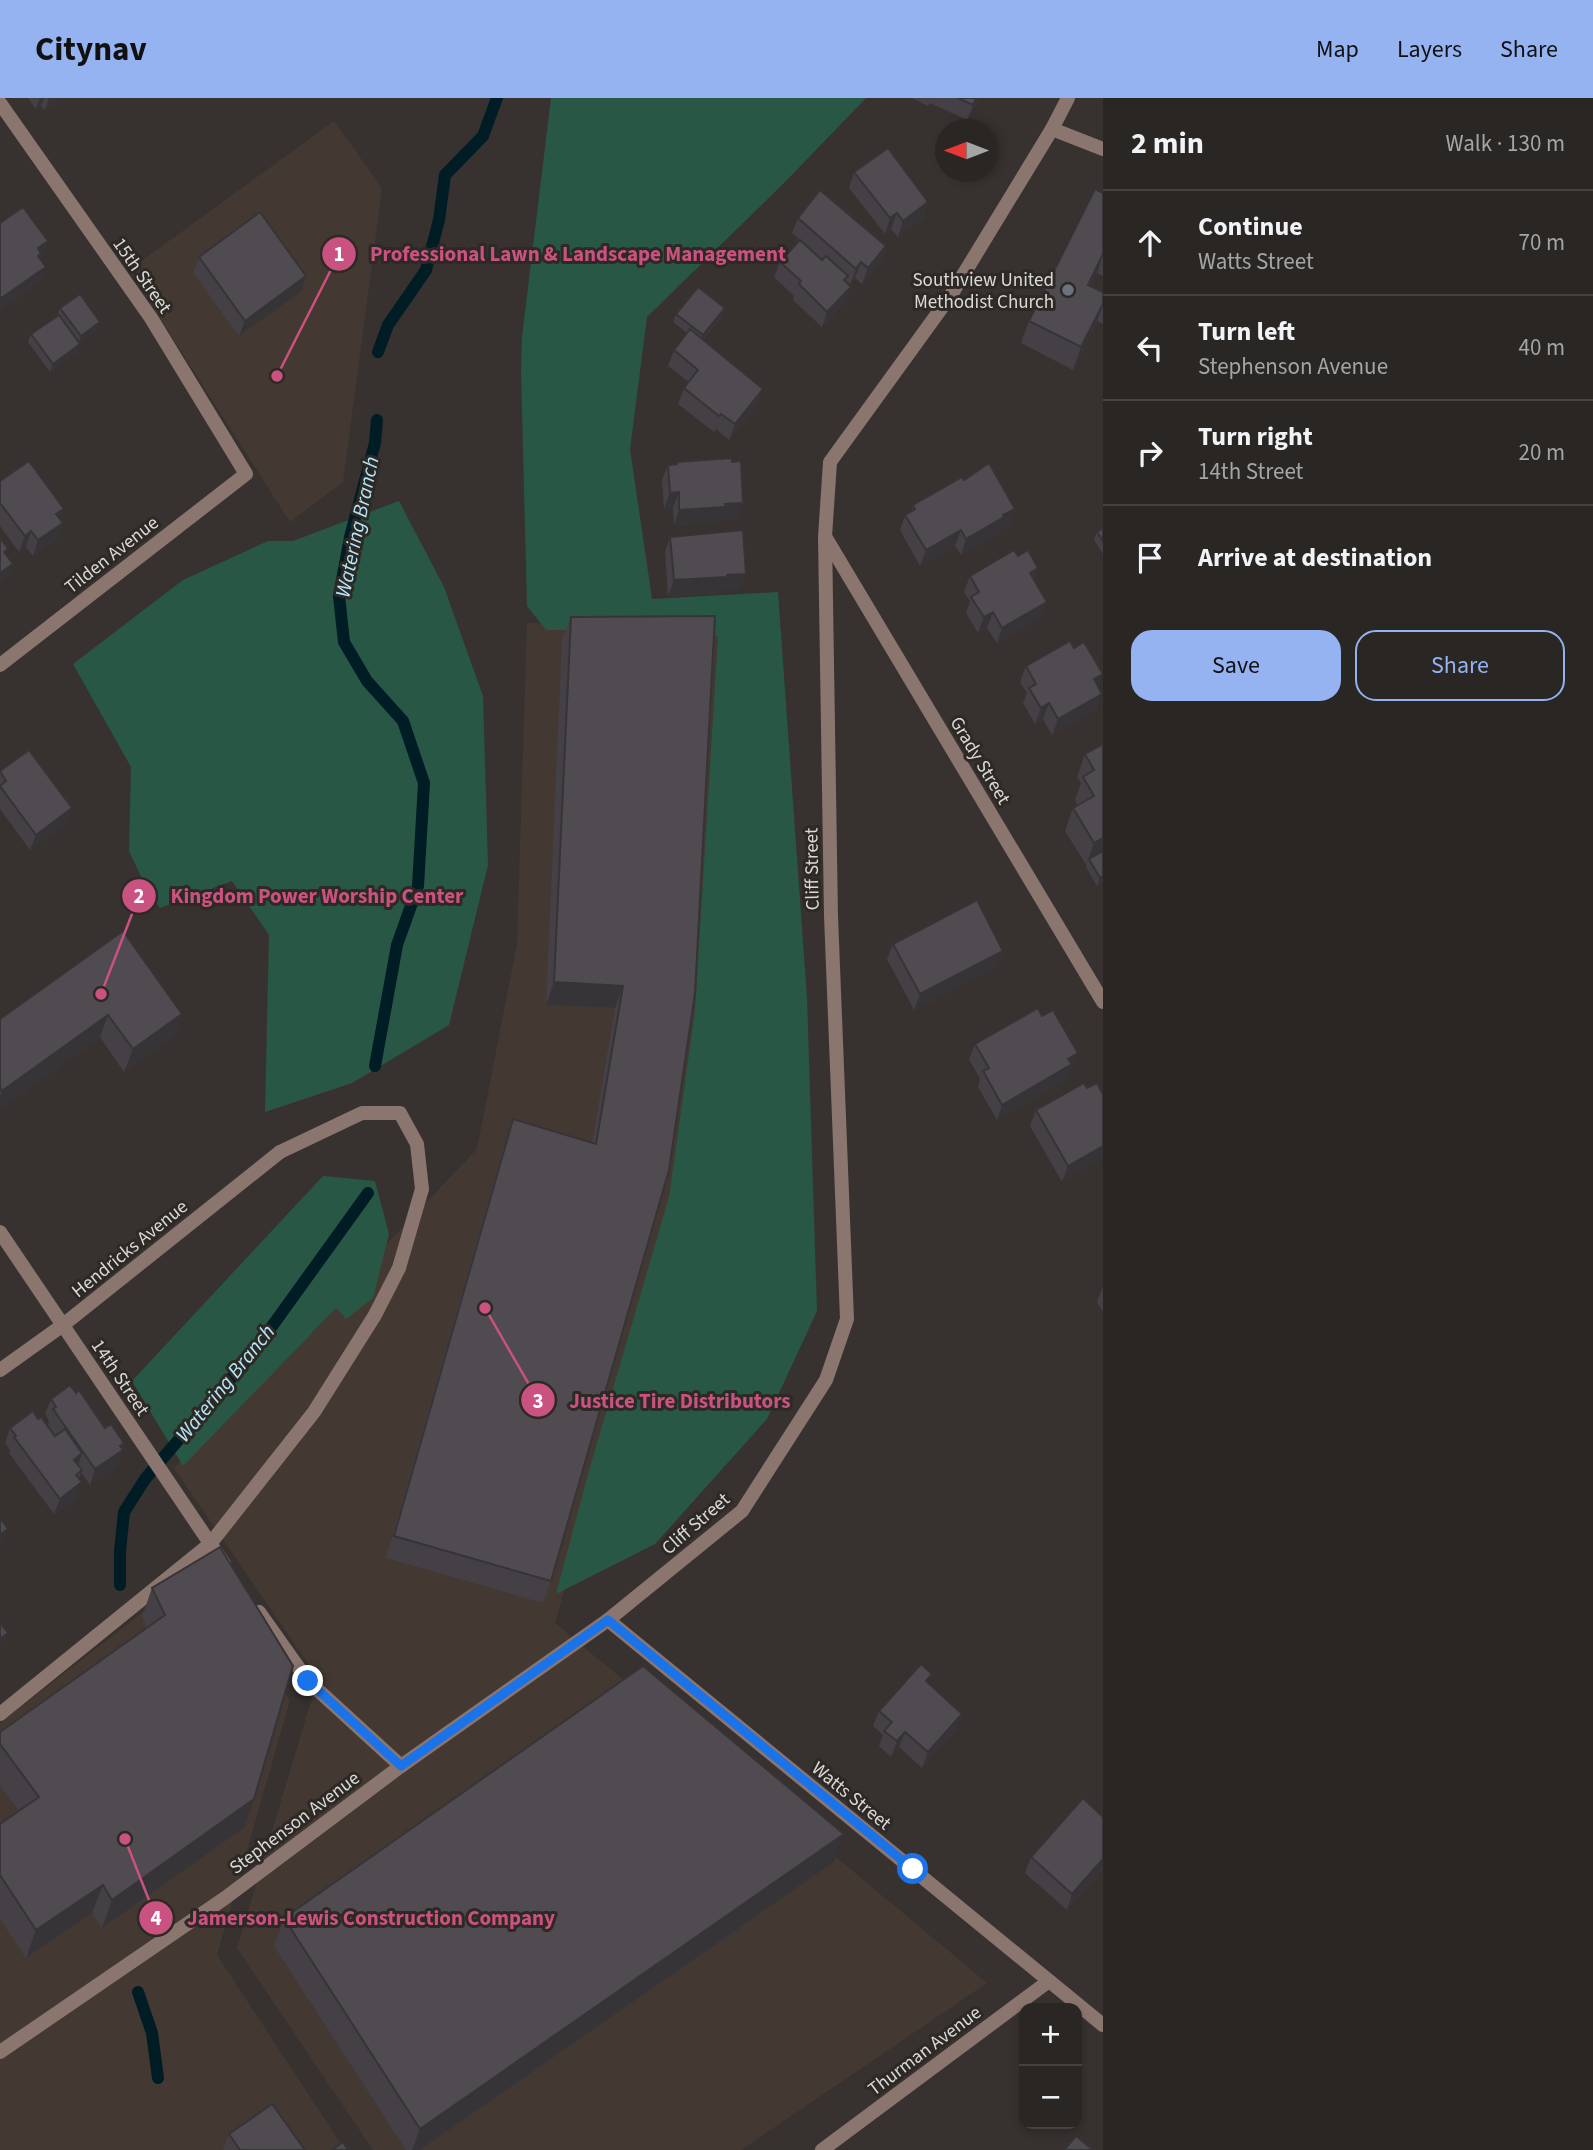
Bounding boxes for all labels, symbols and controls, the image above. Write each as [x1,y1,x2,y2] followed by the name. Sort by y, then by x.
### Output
[35,26,147,73] text: Citynav
[1316,32,1359,67] text: Map
[1397,32,1462,67] text: Layers
[1500,32,1558,67] text: Share
[935,119,998,182] north arrow
[1131,122,1204,165] text: 2 min
[1446,127,1565,160] text: Walk · 130 m
[1198,208,1303,245] text: Continue
[1131,224,1169,262] icon: ahead
[1518,226,1565,259] text: 70 m
[106,232,178,320] street label: 15th Street
[321,233,800,275] callout: Professional Lawn & Landscape Management
[333,239,345,269] text: 1
[370,239,786,269] text: Professional Lawn & Landscape Management
[1198,245,1314,278] text: Watts Street
[912,267,1054,316] place label: Southview United Methodist Church
[1060,282,1076,298] marker: Southview United Methodist Church
[1198,313,1295,350] text: Turn left
[1131,329,1169,367] icon: left
[1518,331,1565,364] text: 40 m
[1198,350,1388,383] text: Stephenson Avenue
[1198,418,1313,455] text: Turn right
[1131,434,1169,472] icon: right
[1518,436,1565,469] text: 20 m
[327,454,387,600] water label: Watering Branch
[1198,455,1303,488] text: 14th Street
[59,510,165,600] street label: Tilden Avenue
[1131,539,1169,577] icon: arrive
[1198,539,1432,576] text: Arrive at destination
[1131,630,1341,701] button: Save
[1355,630,1565,701] button: Share
[943,712,1017,810] street label: Grady Street
[798,827,827,911] street label: Cliff Street
[122,875,477,917] callout: Kingdom Power Worship Center
[133,881,145,911] text: 2
[171,881,464,911] text: Kingdom Power Worship Center
[66,1194,194,1304] street label: Hendricks Avenue
[168,1318,282,1448] water label: Watering Branch
[84,1334,156,1422] street label: 14th Street
[520,1379,805,1421] callout: Justice Tire Distributors
[532,1386,544,1416] text: 3
[569,1386,791,1416] text: Justice Tire Distributors
[656,1486,736,1561] street label: Cliff Street
[292,1665,323,1696] route end
[805,1756,897,1837] street label: Watts Street
[224,1765,366,1881] street label: Stephenson Avenue
[897,1853,928,1884] route start
[138,1897,569,1939] callout: Jamerson-Lewis Construction Company
[150,1903,162,1933] text: 4
[187,1903,555,1933] text: Jamerson-Lewis Construction Company
[863,2000,987,2103] street label: Thurman Avenue
[1019,2003,1082,2129] map controls
[1019,2003,1082,2066] button: +
[1019,2066,1082,2129] button: −

